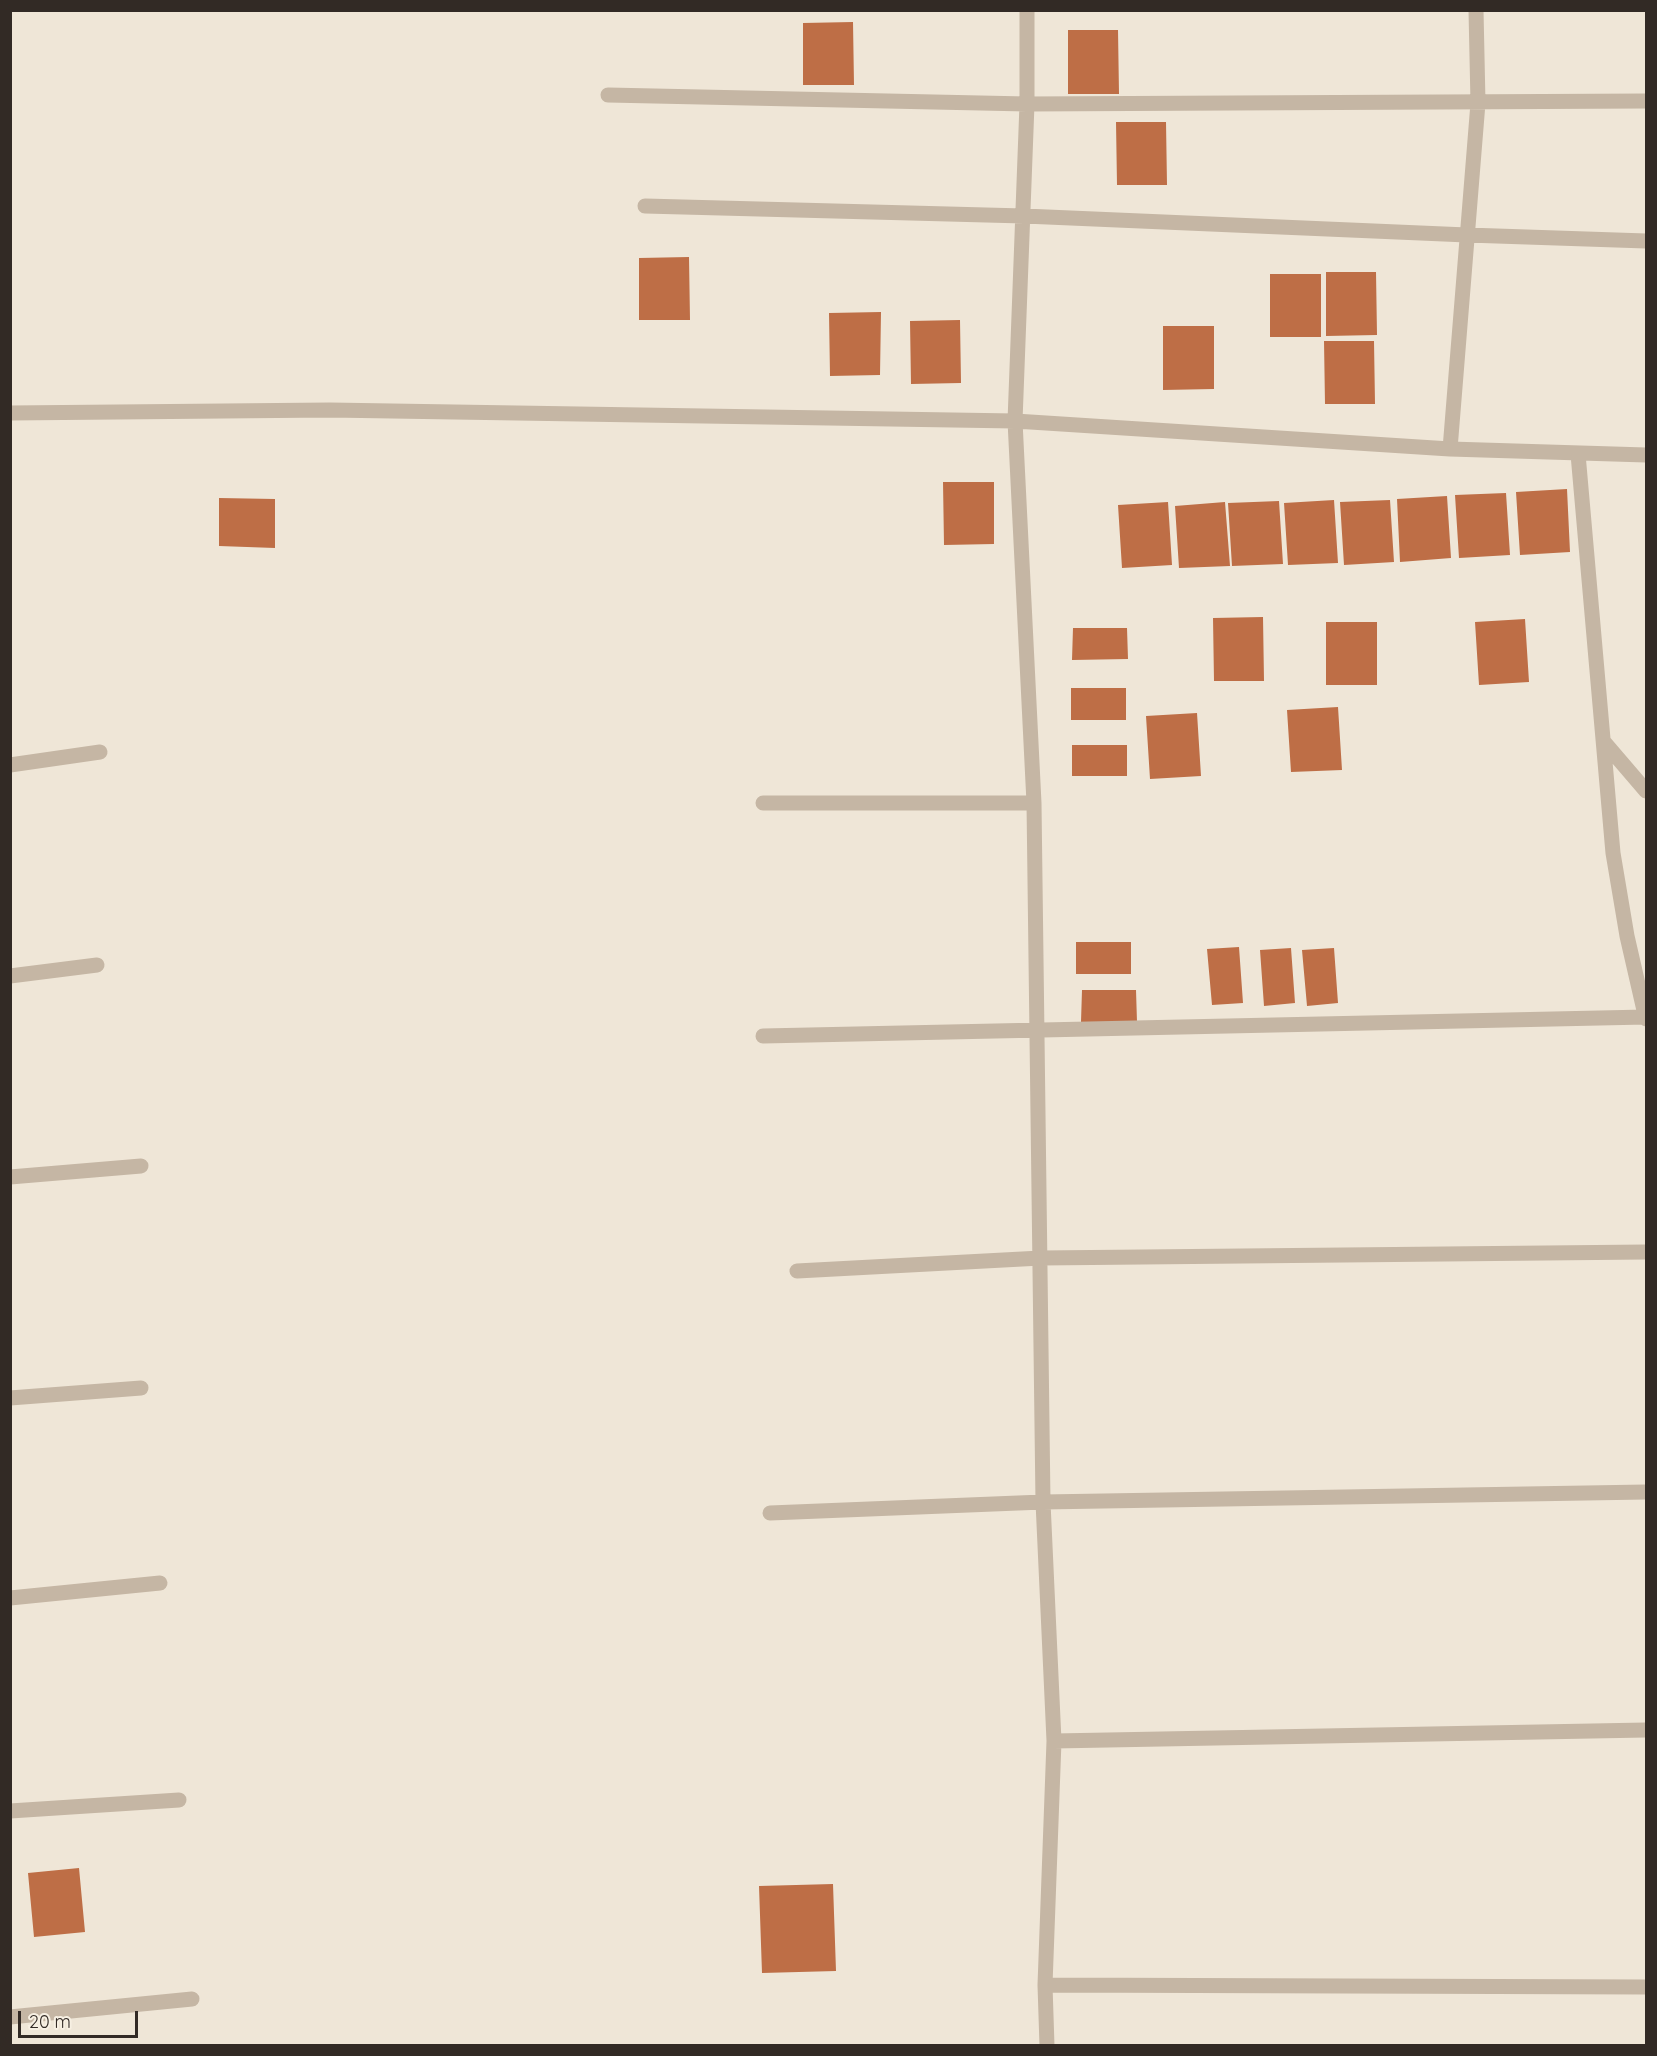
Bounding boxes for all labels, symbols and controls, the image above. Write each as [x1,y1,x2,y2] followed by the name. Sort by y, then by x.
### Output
[21,1999,141,2037] scale bar
[29,2010,71,2033] text: 20 m

